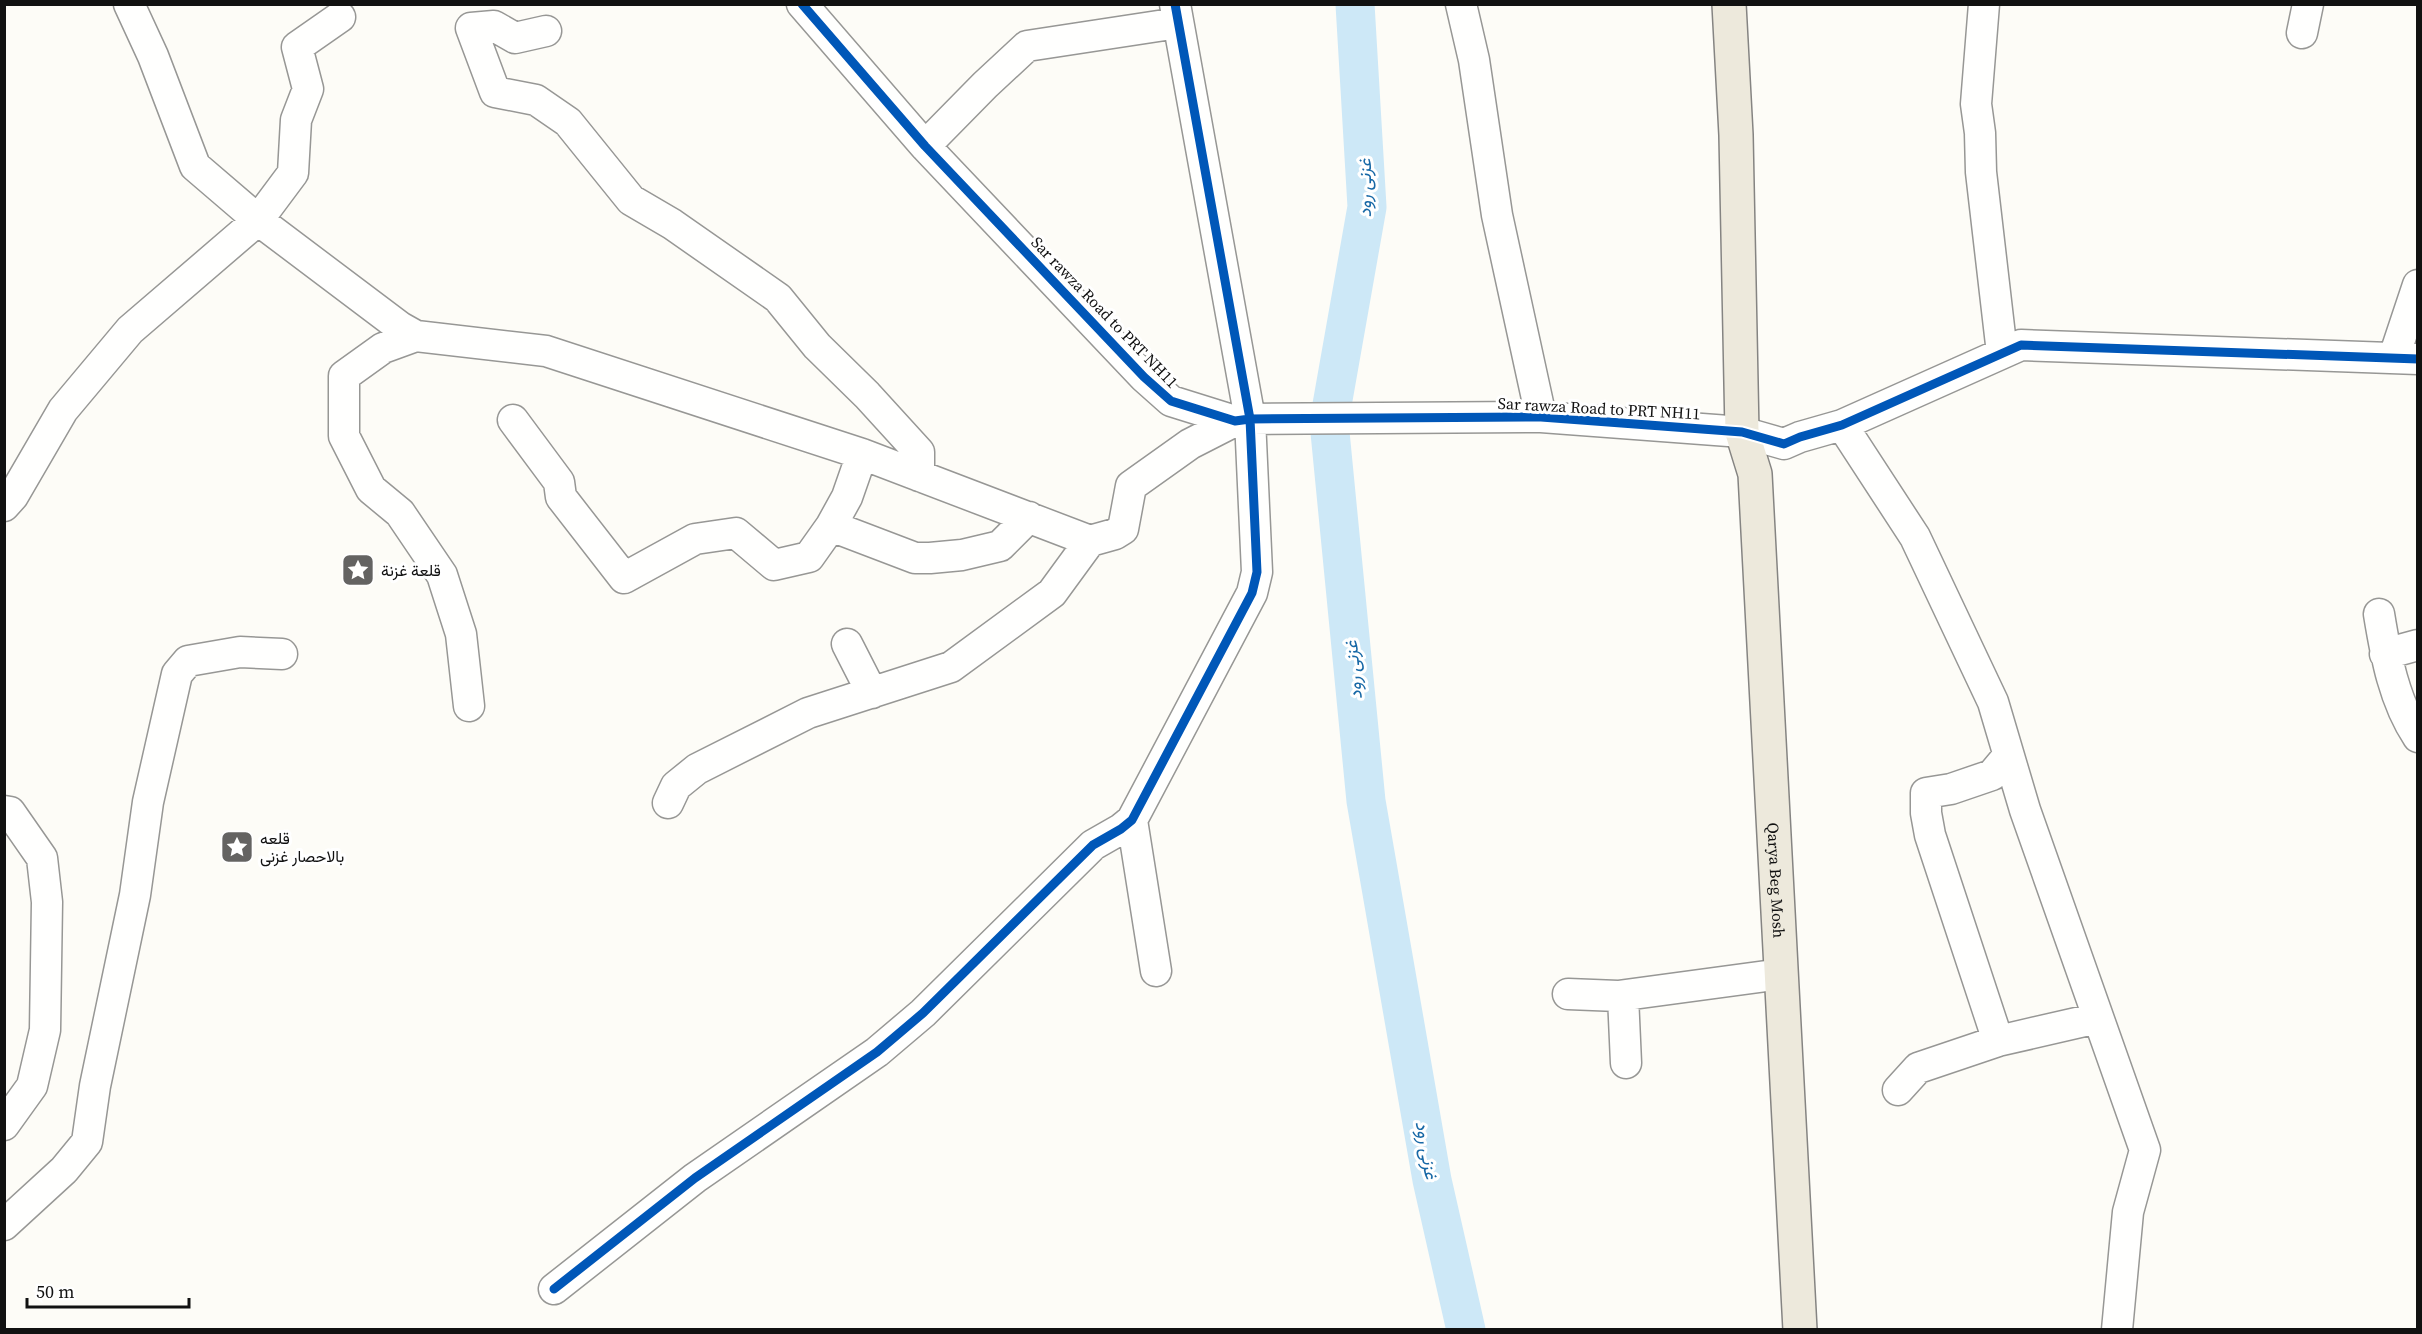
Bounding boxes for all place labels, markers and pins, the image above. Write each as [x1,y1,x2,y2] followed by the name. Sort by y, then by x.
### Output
[340,552,376,588] place icon: قلعة غزنة
[381,559,441,581] place label: قلعة غزنة
[260,827,344,867] place label: قلعه بالاحصار غزنی
[219,829,255,865] place icon: قلعه بالاحصار غزنی

